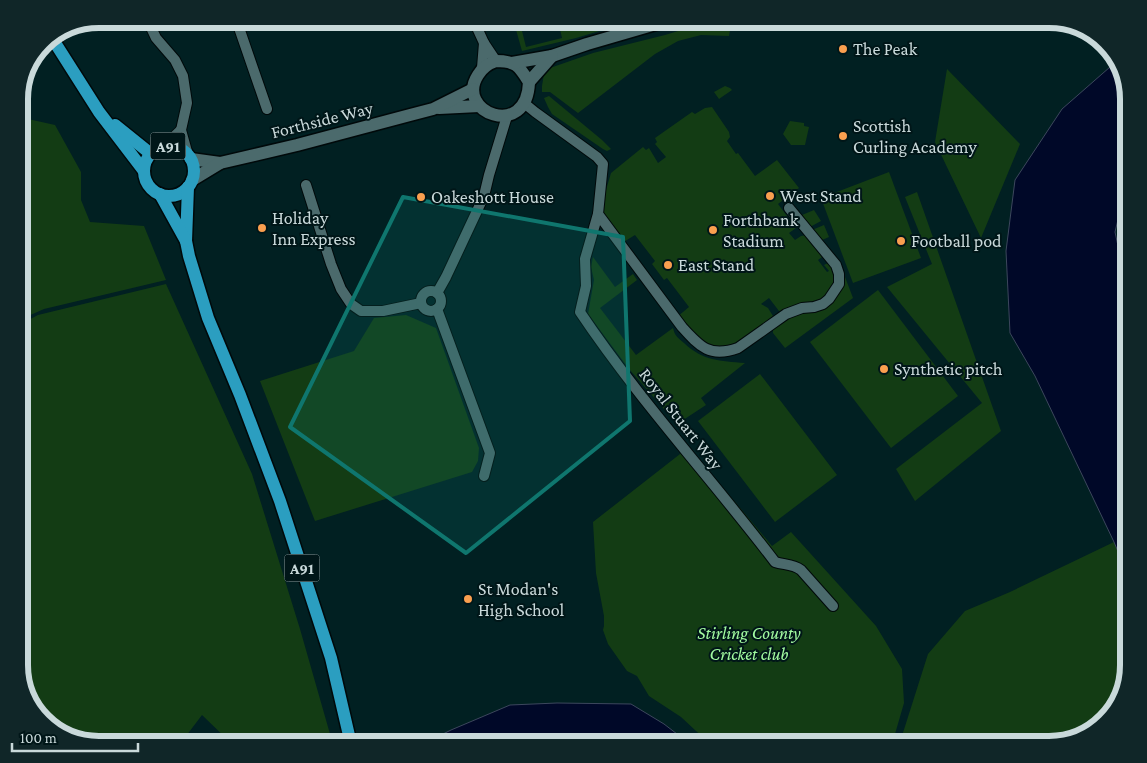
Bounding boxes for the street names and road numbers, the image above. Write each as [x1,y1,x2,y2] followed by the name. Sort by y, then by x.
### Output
[269,98,376,142] street label: Forthside Way
[150,132,186,160] road number: A91
[635,364,727,474] street label: Royal Stuart Way
[284,554,320,582] road number: A91

